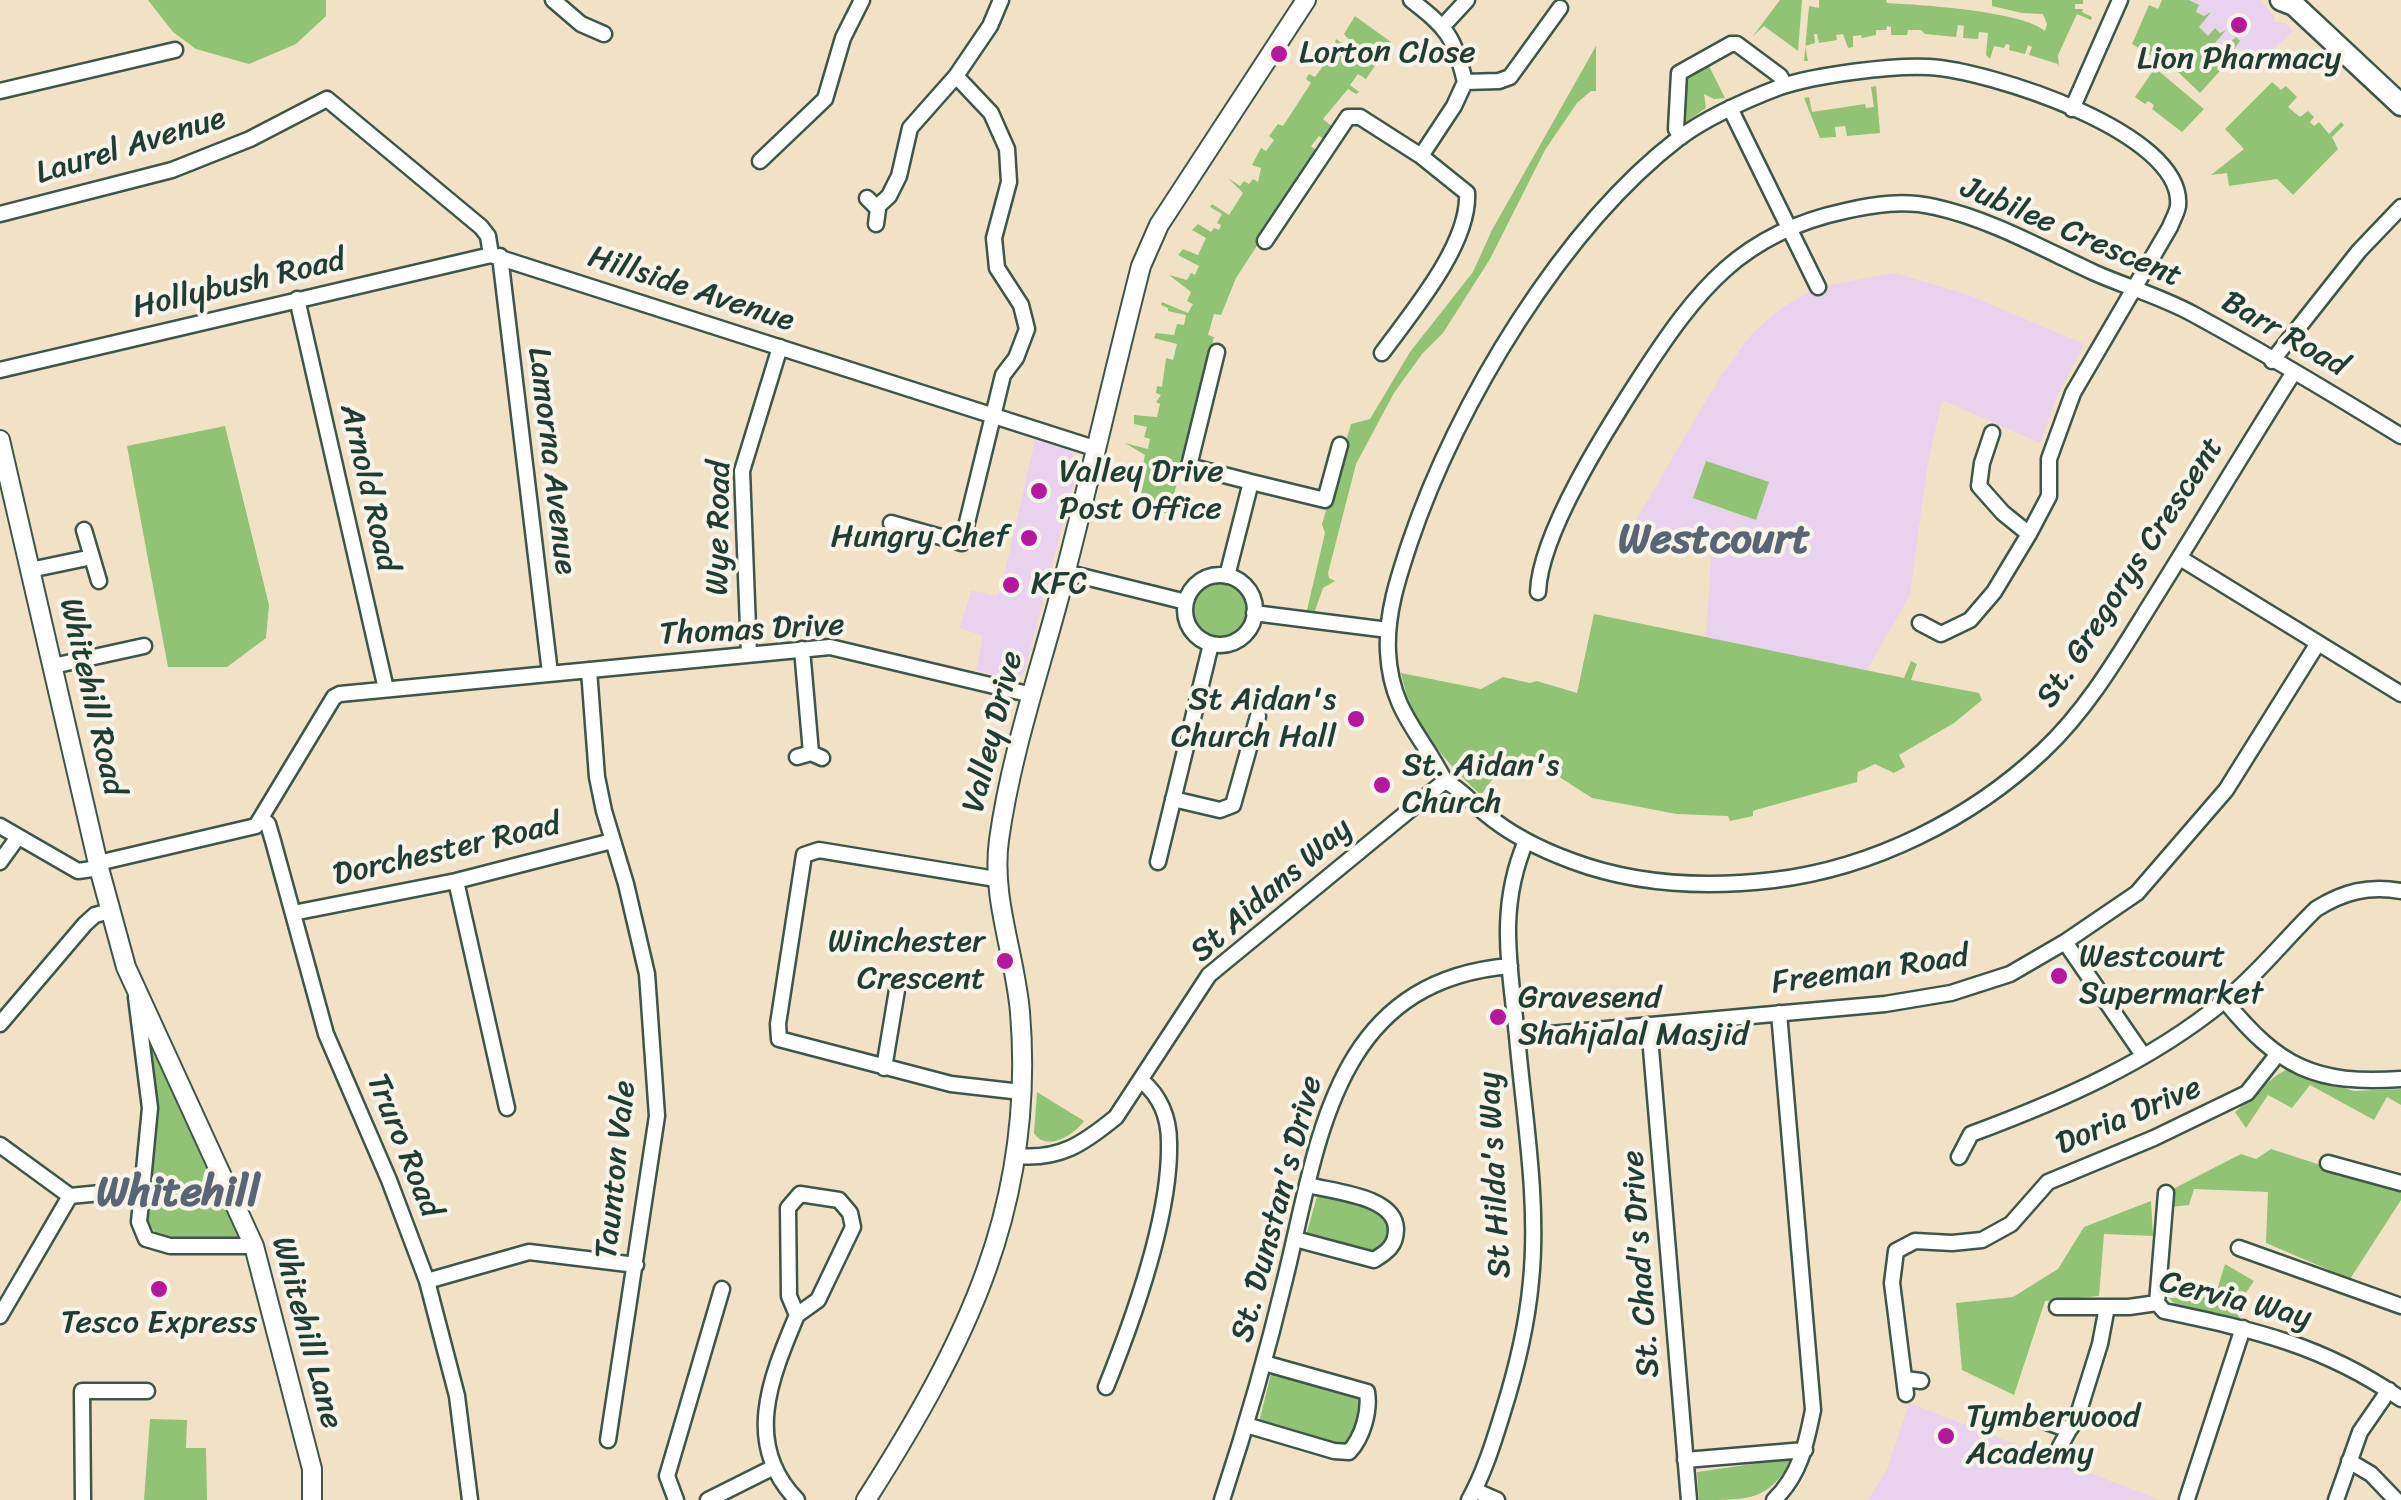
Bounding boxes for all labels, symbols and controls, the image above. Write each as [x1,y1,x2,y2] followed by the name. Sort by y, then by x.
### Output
[2228,14,2250,36] marker: Lion Pharmacy
[1299,35,1476,73] place label: Lorton Close
[2137,41,2341,79] place label: Lion Pharmacy
[1268,43,1290,65] marker: Lorton Close
[32,100,230,194] street label: Laurel Avenue
[1955,169,2187,297] street label: Jubilee Crescent
[583,239,799,341] street label: Hillside Avenue
[129,242,349,328] street label: Hollybush Road
[2214,284,2354,386] street label: Barr Road
[518,345,584,577] street label: Lamorna Avenue
[330,401,406,575] street label: Arnold Road
[2029,431,2233,715] street label: St. Gregorys Crescent
[1059,454,1224,529] place label: Valley Drive Post Office
[700,460,740,596] street label: Wye Road
[1028,480,1050,502] marker: Valley Drive Post Office
[1618,516,1810,566] district label: Westcourt
[831,519,1009,557] place label: Hungry Chef
[1018,527,1040,549] marker: Hungry Chef
[1031,566,1087,604] place label: KFC
[1000,574,1022,596] marker: KFC
[50,595,132,799] street label: Whitehill Road
[658,607,846,655] street label: Thomas Drive
[955,647,1033,817] street label: Valley Drive
[1171,682,1336,757] place label: St Aidan's Church Hall
[1345,708,1367,730] marker: St Aidan's Church Hall
[1402,748,1559,823] place label: St. Aidan's Church
[1371,774,1393,796] marker: St. Aidan's Church
[330,806,564,896] street label: Dorchester Road
[1183,811,1361,971] street label: St Aidans Way
[828,924,985,999] place label: Winchester Crescent
[1769,938,1971,1004] street label: Freeman Road
[2079,939,2263,1014] place label: Westcourt Supermarket
[994,950,1016,972] marker: Winchester Crescent
[2048,965,2070,987] marker: Westcourt Supermarket
[1518,980,1749,1055] place label: Gravesend Shahjalal Masjid
[1487,1006,1509,1028] marker: Gravesend Shahjalal Masjid
[357,1069,449,1223] street label: Truro Road
[2051,1069,2207,1165] street label: Doria Drive
[1471,1071,1521,1279] street label: St Hilda's Way
[1224,1072,1332,1346] street label: St. Dunstan's Drive
[589,1079,645,1261] street label: Taunton Vale
[1615,1149,1669,1379] street label: St. Chad's Drive
[96,1169,260,1219] district label: Whitehill
[262,1233,350,1433] street label: Whitehill Lane
[2155,1264,2315,1338] street label: Cervia Way
[148,1278,170,1300] marker: Tesco Express
[61,1305,257,1343] place label: Tesco Express
[1966,1399,2140,1474] place label: Tymberwood Academy
[1935,1425,1957,1447] marker: Tymberwood Academy

